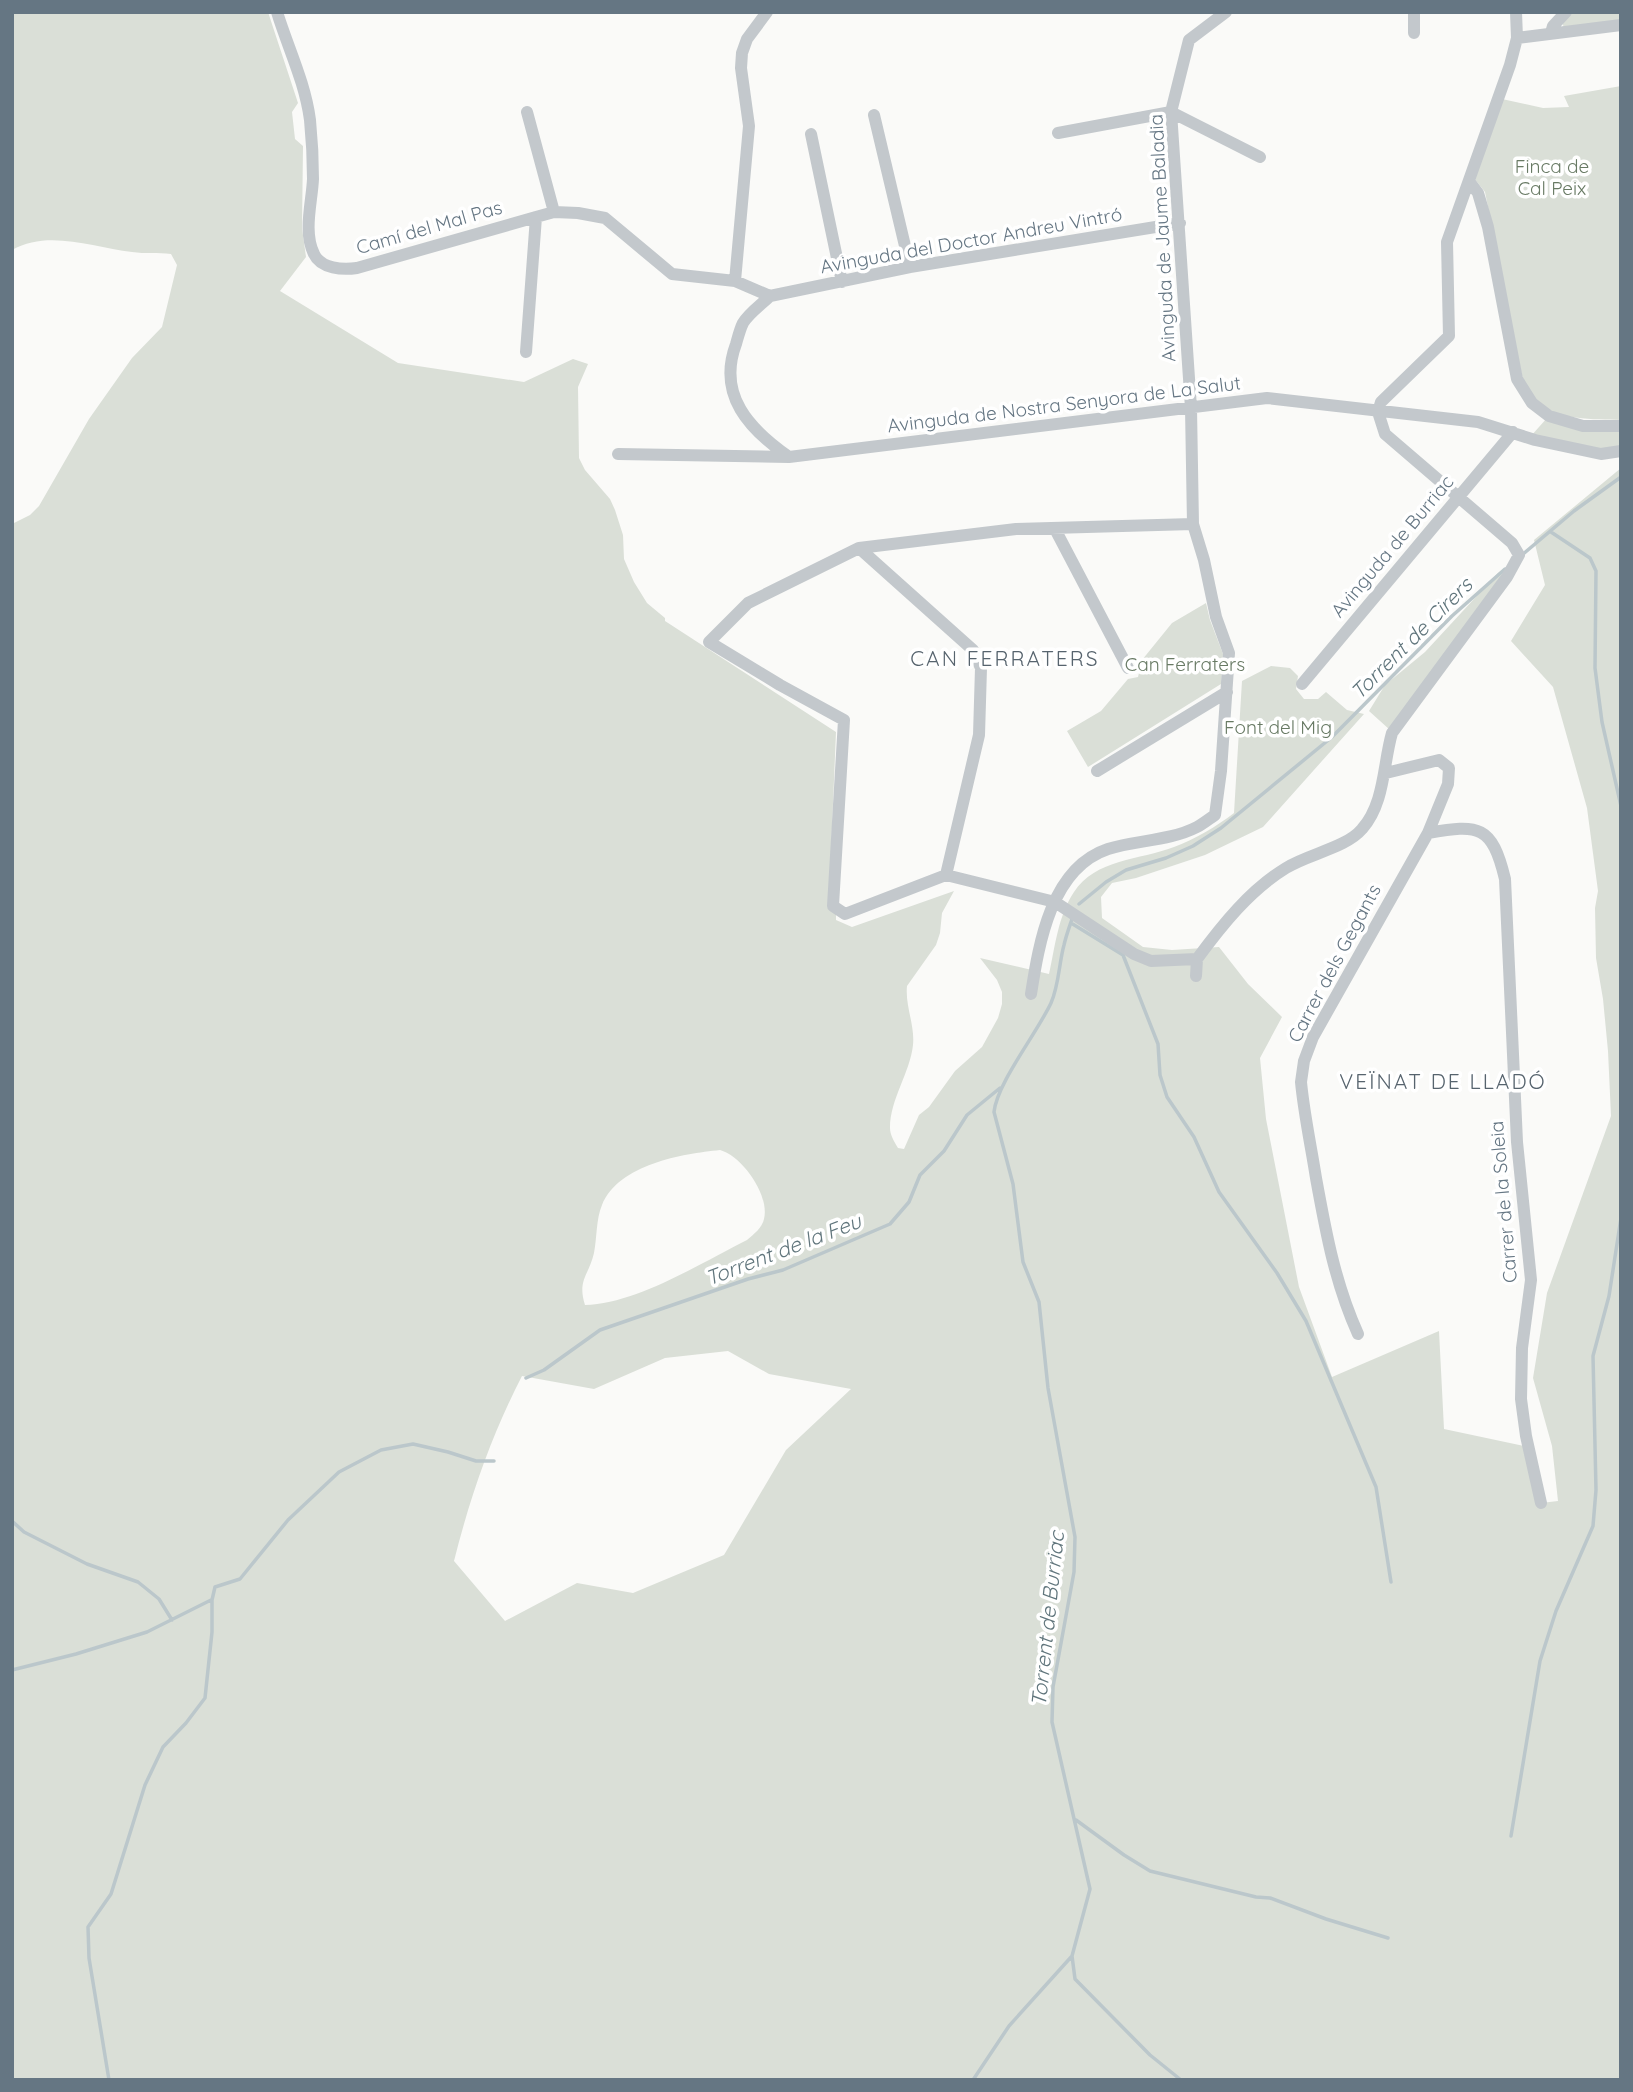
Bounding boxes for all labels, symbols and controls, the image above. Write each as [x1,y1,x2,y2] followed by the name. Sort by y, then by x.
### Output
[1144,113,1180,363] street label: Avinguda de Jaume Baladia
[1515,154,1589,200] park label: Finca de Cal Peix
[353,195,505,259] street label: Camí del Mal Pas
[818,202,1124,278] street label: Avinguda del Doctor Andreu Vintró
[886,370,1242,438] street label: Avinguda de Nostra Senyora de La Salut
[1326,470,1459,622] street label: Avinguda de Burriac
[1345,571,1478,704] water label: Torrent de Cirers
[910,645,1100,671] district label: CAN FERRATERS
[1125,652,1245,676] park label: Can Ferraters
[1224,715,1332,739] park label: Font del Mig
[1282,880,1386,1046] street label: Carrer dels Gegants
[1339,1068,1547,1094] district label: VEÏNAT DE LLADÓ
[1484,1120,1522,1284] street label: Carrer de la Soleia
[702,1207,865,1291] water label: Torrent de la Feu
[1025,1528,1069,1708] water label: Torrent de Burriac

